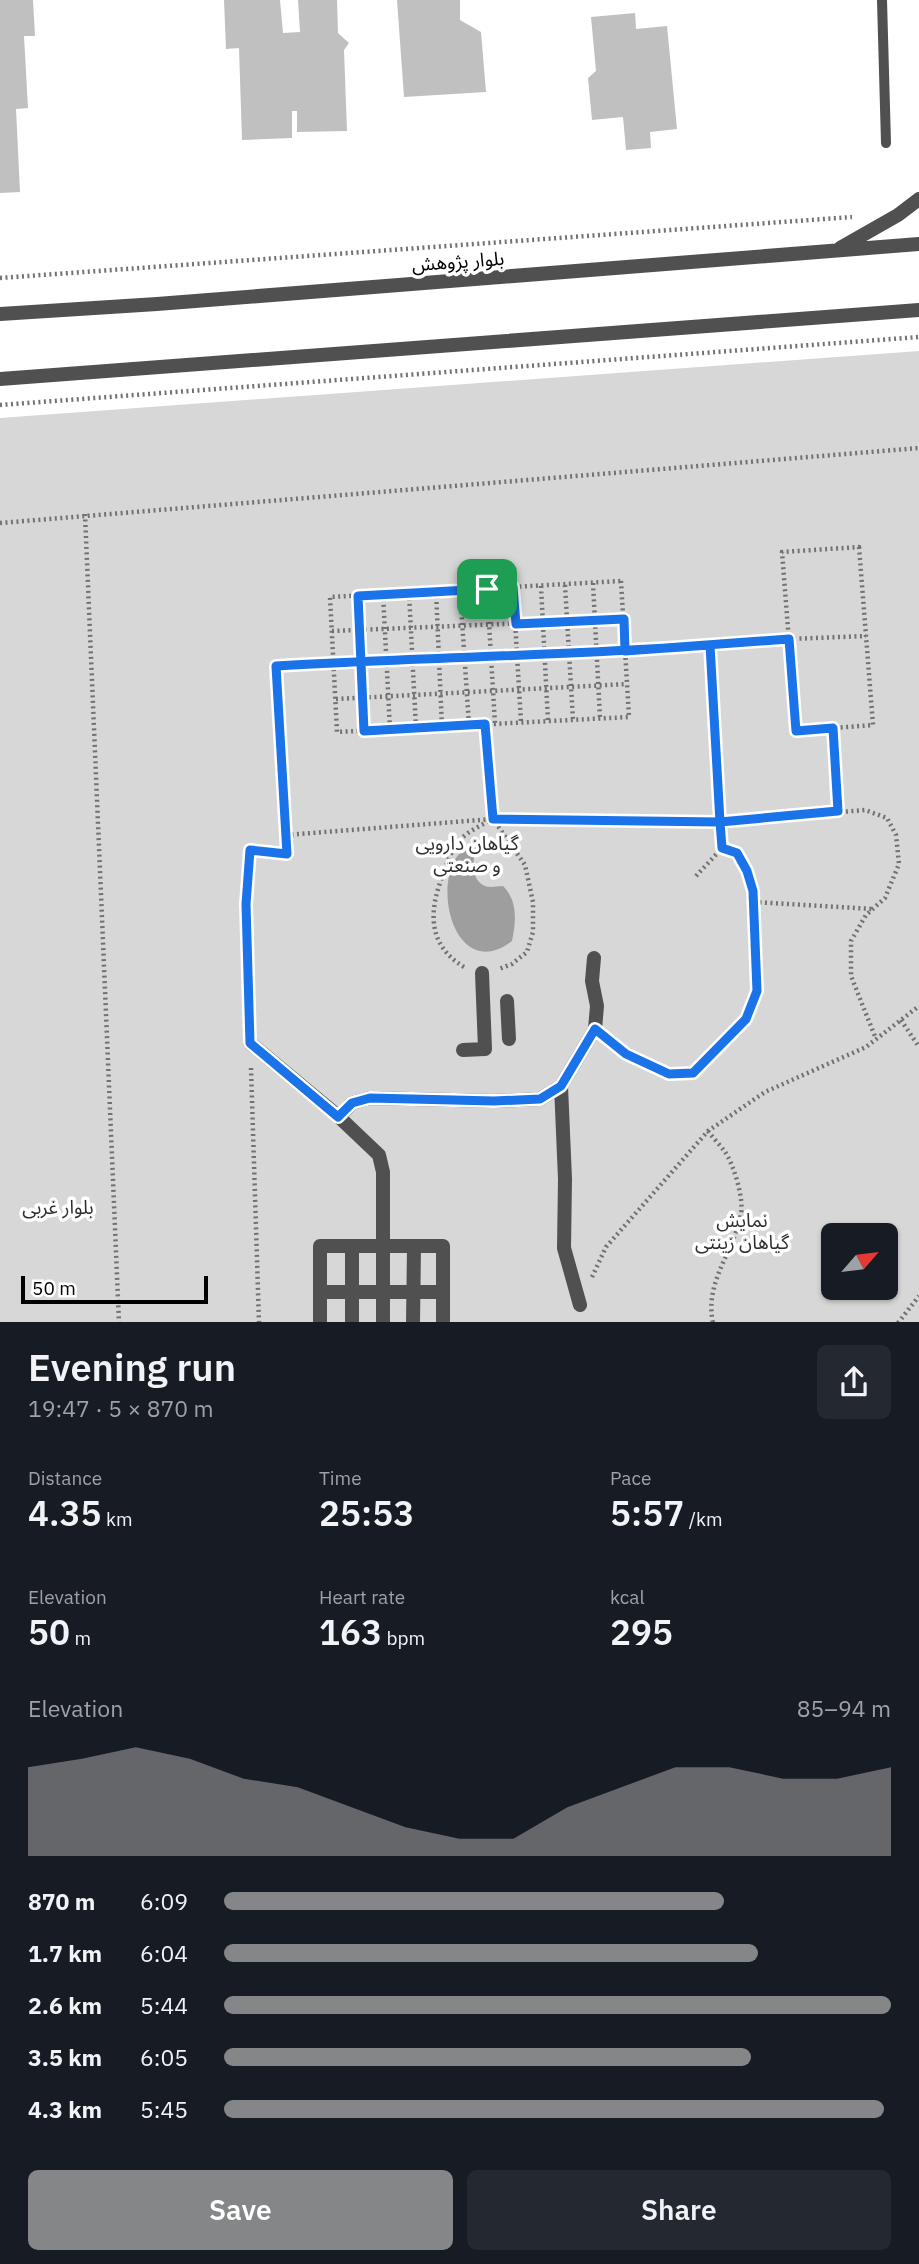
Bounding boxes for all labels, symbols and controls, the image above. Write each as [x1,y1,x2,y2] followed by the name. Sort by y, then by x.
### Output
[411,246,505,277] street label: بلوار پژوهش
[457,559,517,619] pin
[468,570,506,608] icon: arrive
[415,831,520,877] park label: گیاهان دارویی و صنعتی
[22,1195,94,1219] park label: بلوار غربی
[695,1208,790,1254] park label: نمایش گیاهان زینتی
[821,1223,898,1300] north arrow
[821,1223,898,1300] map controls
[21,1274,208,1305] scale bar
[32,1276,76,1300] text: 50 m
[28,1342,236,1391] text: Evening run
[817,1345,891,1419] button: share
[28,1393,214,1423] text: 19:47 · 5 × 870 m
[28,1466,102,1490] text: Distance
[319,1466,362,1490] text: Time
[610,1466,651,1490] text: Pace
[28,1490,101,1536] text: 4.35
[319,1490,414,1536] text: 25:53
[610,1490,684,1536] text: 5:57
[101,1507,133,1531] text: km
[684,1507,723,1531] text: /km
[28,1585,107,1609] text: Elevation
[319,1585,405,1609] text: Heart rate
[610,1585,645,1609] text: kcal
[28,1609,70,1655] text: 50
[319,1609,382,1655] text: 163
[610,1609,673,1655] text: 295
[70,1626,91,1650] text: m
[382,1626,425,1650] text: bpm
[28,1693,123,1723] text: Elevation
[797,1693,891,1723] text: 85–94 m
[28,1886,95,1916] text: 870 m
[140,1886,188,1916] text: 6:09
[28,1938,102,1968] text: 1.7 km
[140,1938,188,1968] text: 6:04
[28,1990,102,2020] text: 2.6 km
[140,1990,188,2020] text: 5:44
[28,2042,102,2072] text: 3.5 km
[140,2042,188,2072] text: 6:05
[28,2094,102,2124] text: 4.3 km
[140,2094,188,2124] text: 5:45
[28,2170,453,2250] button: Save
[467,2170,891,2250] button: Share

